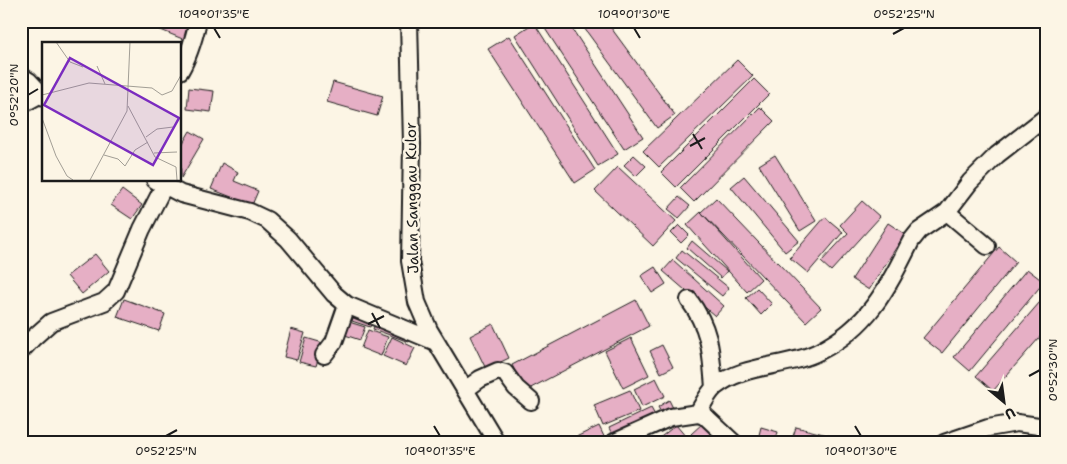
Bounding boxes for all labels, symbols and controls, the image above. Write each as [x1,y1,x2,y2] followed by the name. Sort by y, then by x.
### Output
[179,6,249,22] text: 109°01'35"E
[598,6,670,22] text: 109°01'30"E
[873,6,935,22] text: 0°52'25"N
[42,42,181,181] inset map
[6,64,22,126] text: 0°52'20"N
[401,122,423,274] street label: Jalan Sanggau Kulor
[1045,339,1061,401] text: 0°52'30"N
[980,376,1030,426] north arrow
[1002,403,1019,424] text: U
[135,443,197,459] text: 0°52'25"N
[405,443,475,459] text: 109°01'35"E
[825,443,897,459] text: 109°01'30"E

